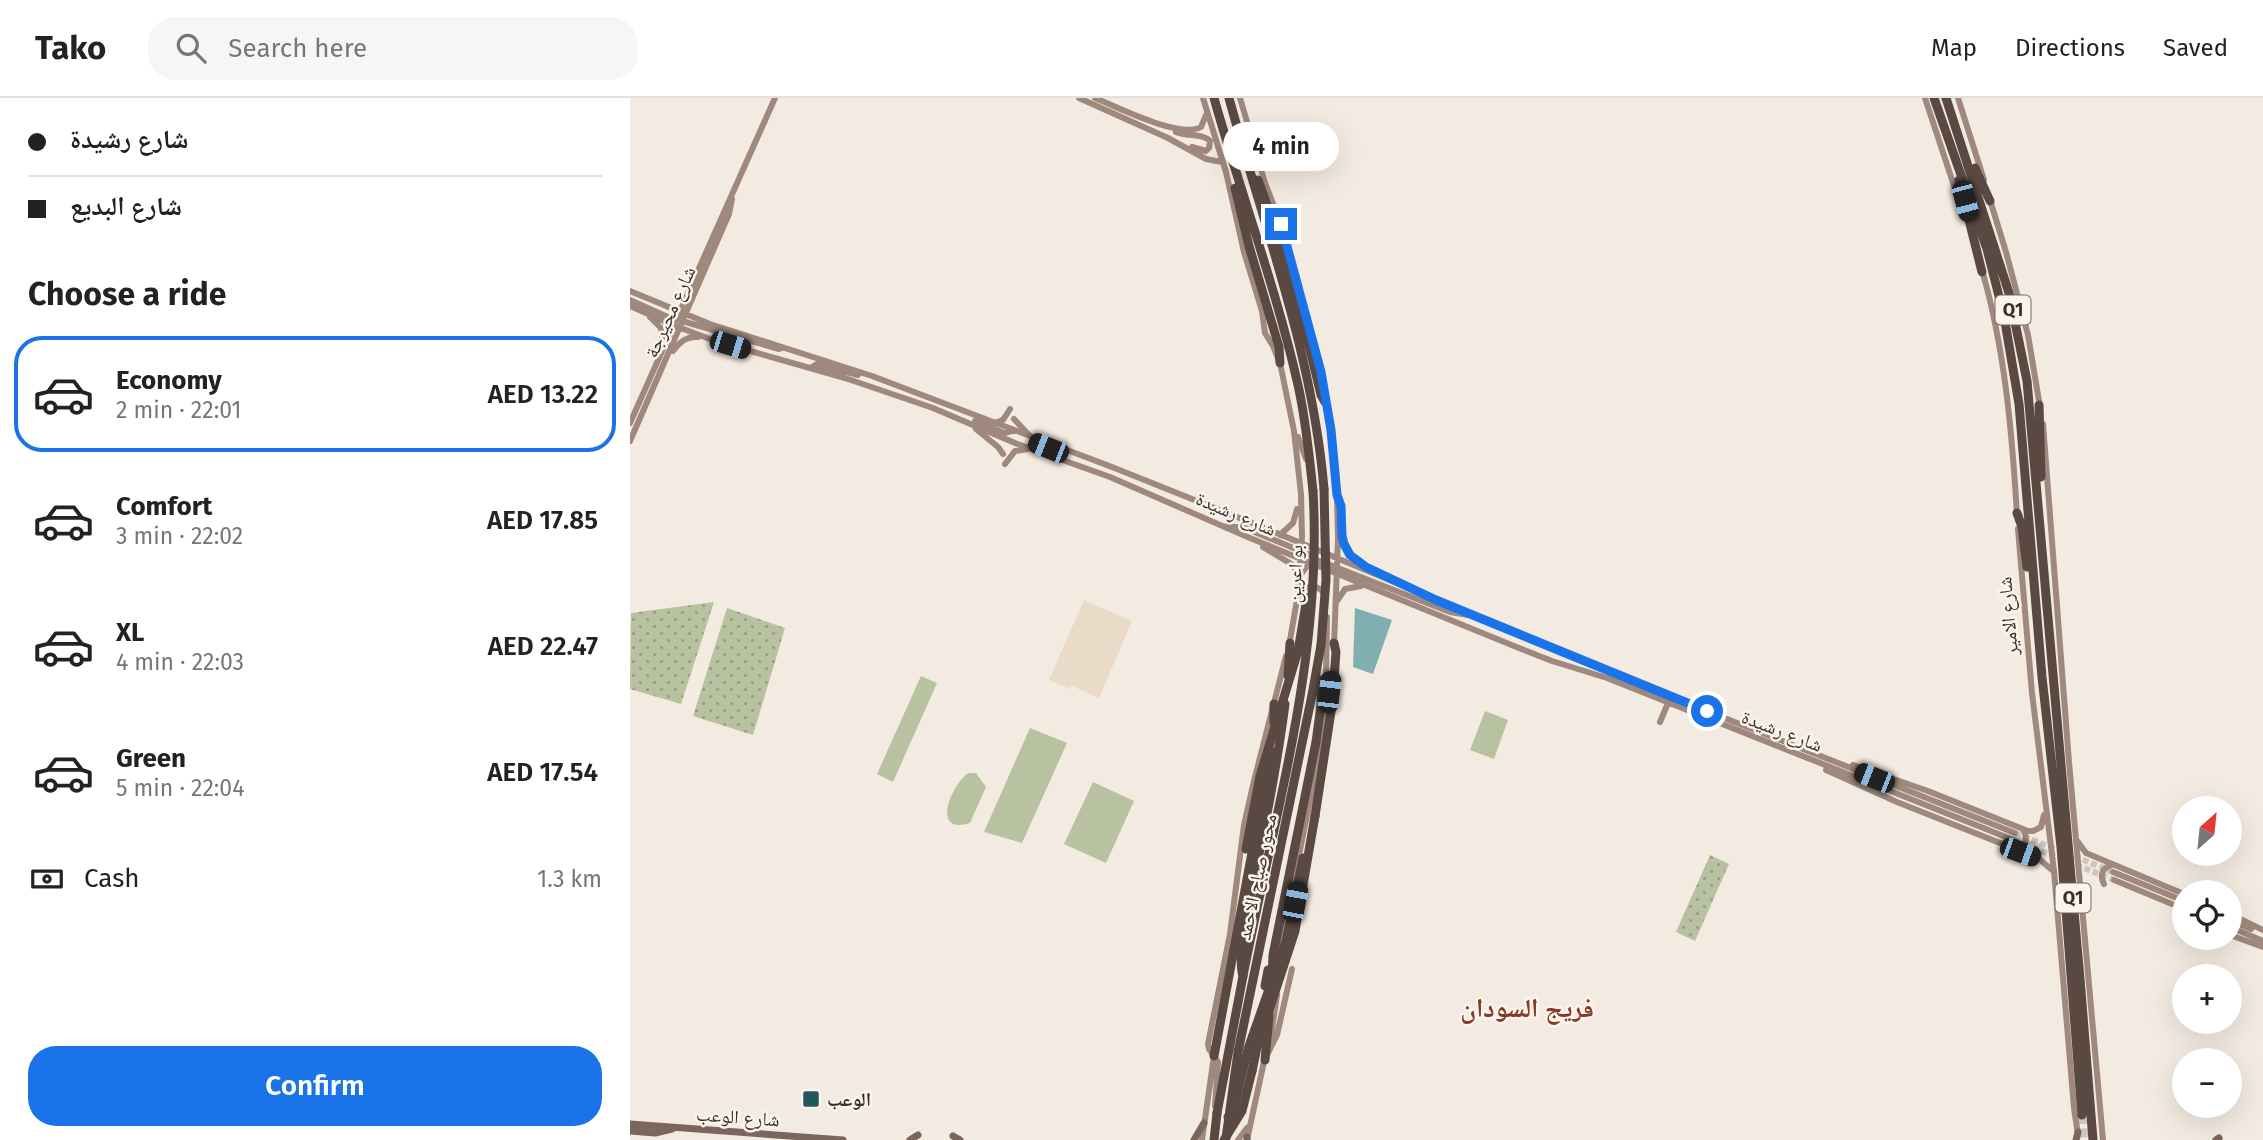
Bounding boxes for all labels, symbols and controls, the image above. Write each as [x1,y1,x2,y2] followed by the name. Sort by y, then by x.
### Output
[148,17,638,80] search box
[35,28,106,68] text: Tako
[172,29,210,67] icon: search
[228,33,367,64] text: Search here
[1931,34,1977,62] text: Map
[2015,34,2125,62] text: Directions
[2163,34,2228,62] text: Saved
[1223,122,1339,172] callout: 4 min
[70,124,188,155] text: شارع رشيدة
[1252,132,1310,160] text: 4 min
[1950,178,1981,224] car
[70,191,182,222] text: شارع البديع
[1265,208,1297,240] route end
[640,263,700,361] street label: شارع محيرجة
[28,275,226,313] text: Choose a ride
[1996,295,2030,324] road number: Q1
[707,329,754,361] car
[32,363,95,426] icon: car
[116,365,222,396] text: Economy
[488,379,598,410] text: AED 13.22
[116,396,241,424] text: 2 min · 22:01
[1025,430,1072,466] car
[1193,487,1279,541] street label: شارع رشيدة
[32,489,95,552] icon: car
[116,491,212,522] text: Comfort
[487,505,598,536] text: AED 17.85
[116,522,243,550] text: 3 min · 22:02
[1282,544,1308,604] street label: بو اعرين
[1993,576,2023,657] street label: شارع الامير
[32,615,95,678] icon: car
[116,617,144,648] text: XL
[488,631,598,662] text: AED 22.47
[116,648,244,676] text: 4 min · 22:03
[1317,670,1342,714] car
[1691,695,1723,727] route start
[1738,705,1826,757] street label: شارع رشيدة
[32,741,95,804] icon: car
[116,743,186,774] text: Green
[487,757,598,788] text: AED 17.54
[1851,760,1898,796] car
[116,774,244,802] text: 5 min · 22:04
[2172,796,2242,866] north arrow
[2172,796,2242,1118] map controls
[1232,812,1282,942] street label: محور صباح الاحمد
[1997,835,2044,869] car
[28,860,66,898] icon: cash
[84,863,140,894] text: Cash
[537,865,602,893] text: 1.3 km
[1281,879,1310,925] car
[2172,880,2242,950] button: locate
[2056,884,2090,912] road number: Q1
[2172,964,2242,1034] button: +
[1460,993,1594,1025] district label: فريج السودان
[28,1046,602,1126] button: Confirm
[2172,1048,2242,1118] button: −
[827,1088,871,1111] place label: الوعب
[801,1089,821,1109] marker: الوعب
[695,1103,781,1131] street label: شارع الوعب

